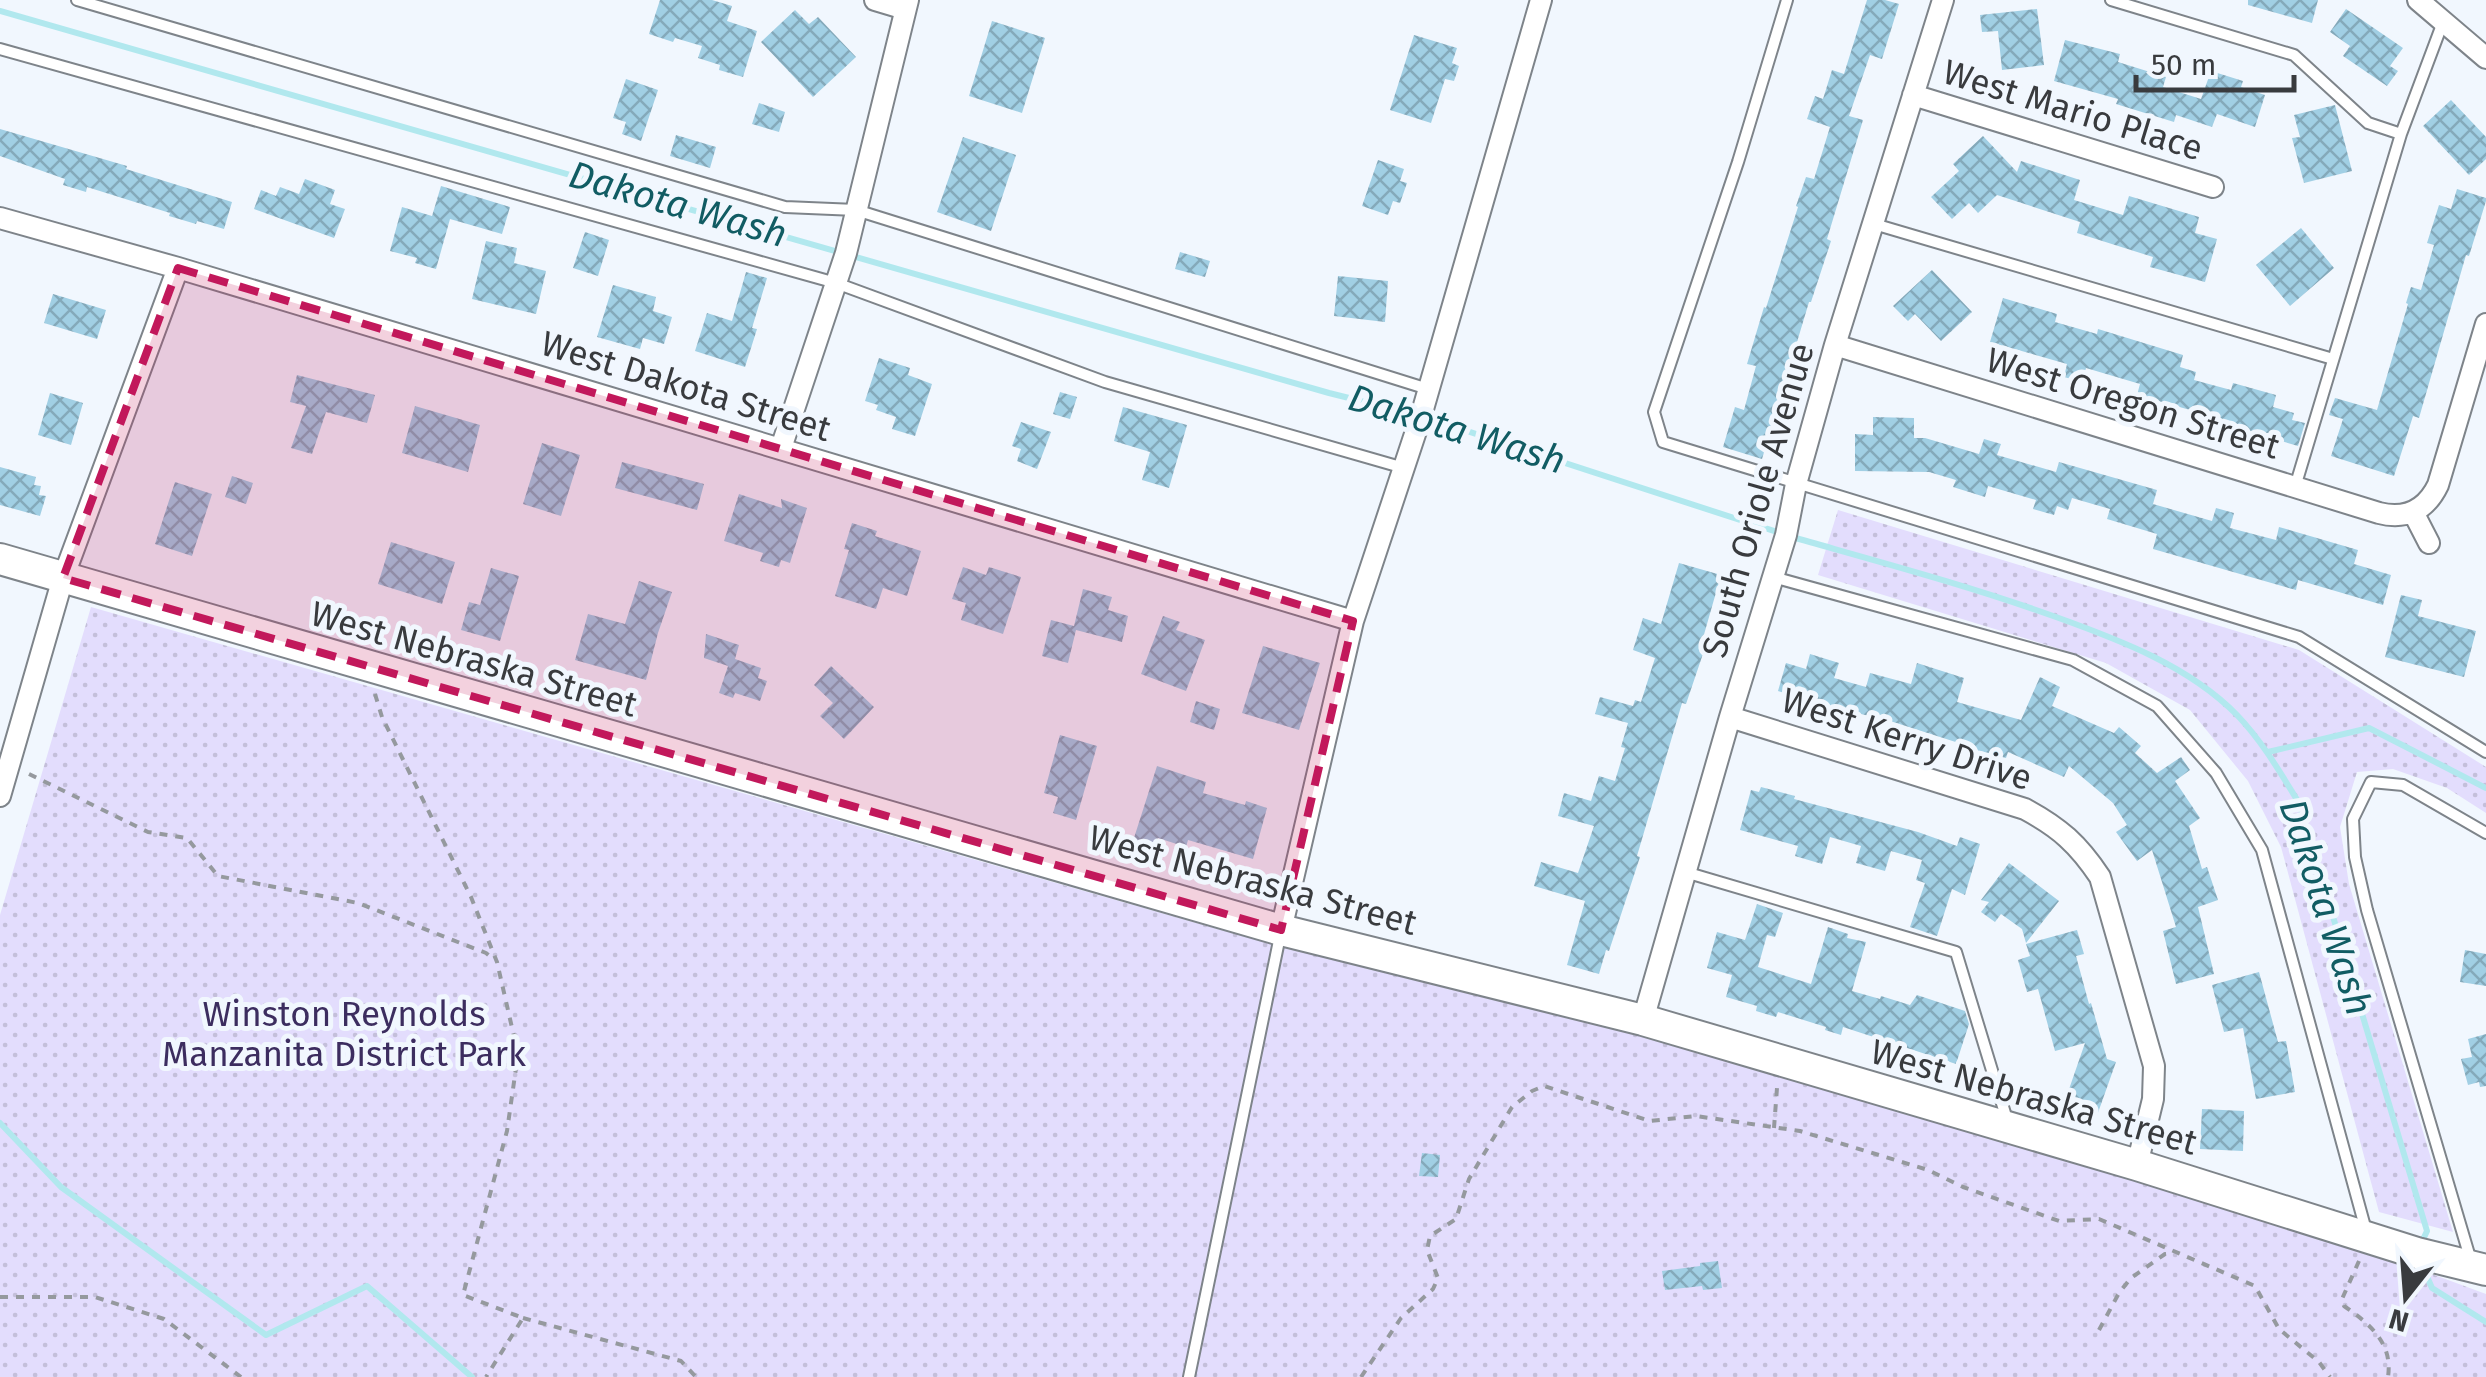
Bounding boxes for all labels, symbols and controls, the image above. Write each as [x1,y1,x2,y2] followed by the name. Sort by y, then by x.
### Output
[2136,30,2294,92] scale bar
[2151,47,2216,83] text: 50 m
[1938,51,2208,169] street label: West Mario Place
[564,151,792,257] water label: Dakota Wash
[536,322,836,450] street label: West Dakota Street
[1693,338,1823,662] street label: South Oriole Avenue
[1981,338,2285,468] street label: West Oregon Street
[1343,374,1571,484] water label: Dakota Wash
[306,592,642,726] street label: West Nebraska Street
[1777,679,2037,799] street label: West Kerry Drive
[2269,793,2383,1021] water label: Dakota Wash
[1084,816,1422,944] street label: West Nebraska Street
[162,993,526,1075] park label: Winston Reynolds Manzanita District Park
[1866,1030,2202,1164] street label: West Nebraska Street
[2356,1247,2456,1347] north arrow
[2385,1302,2413,1339] text: N

